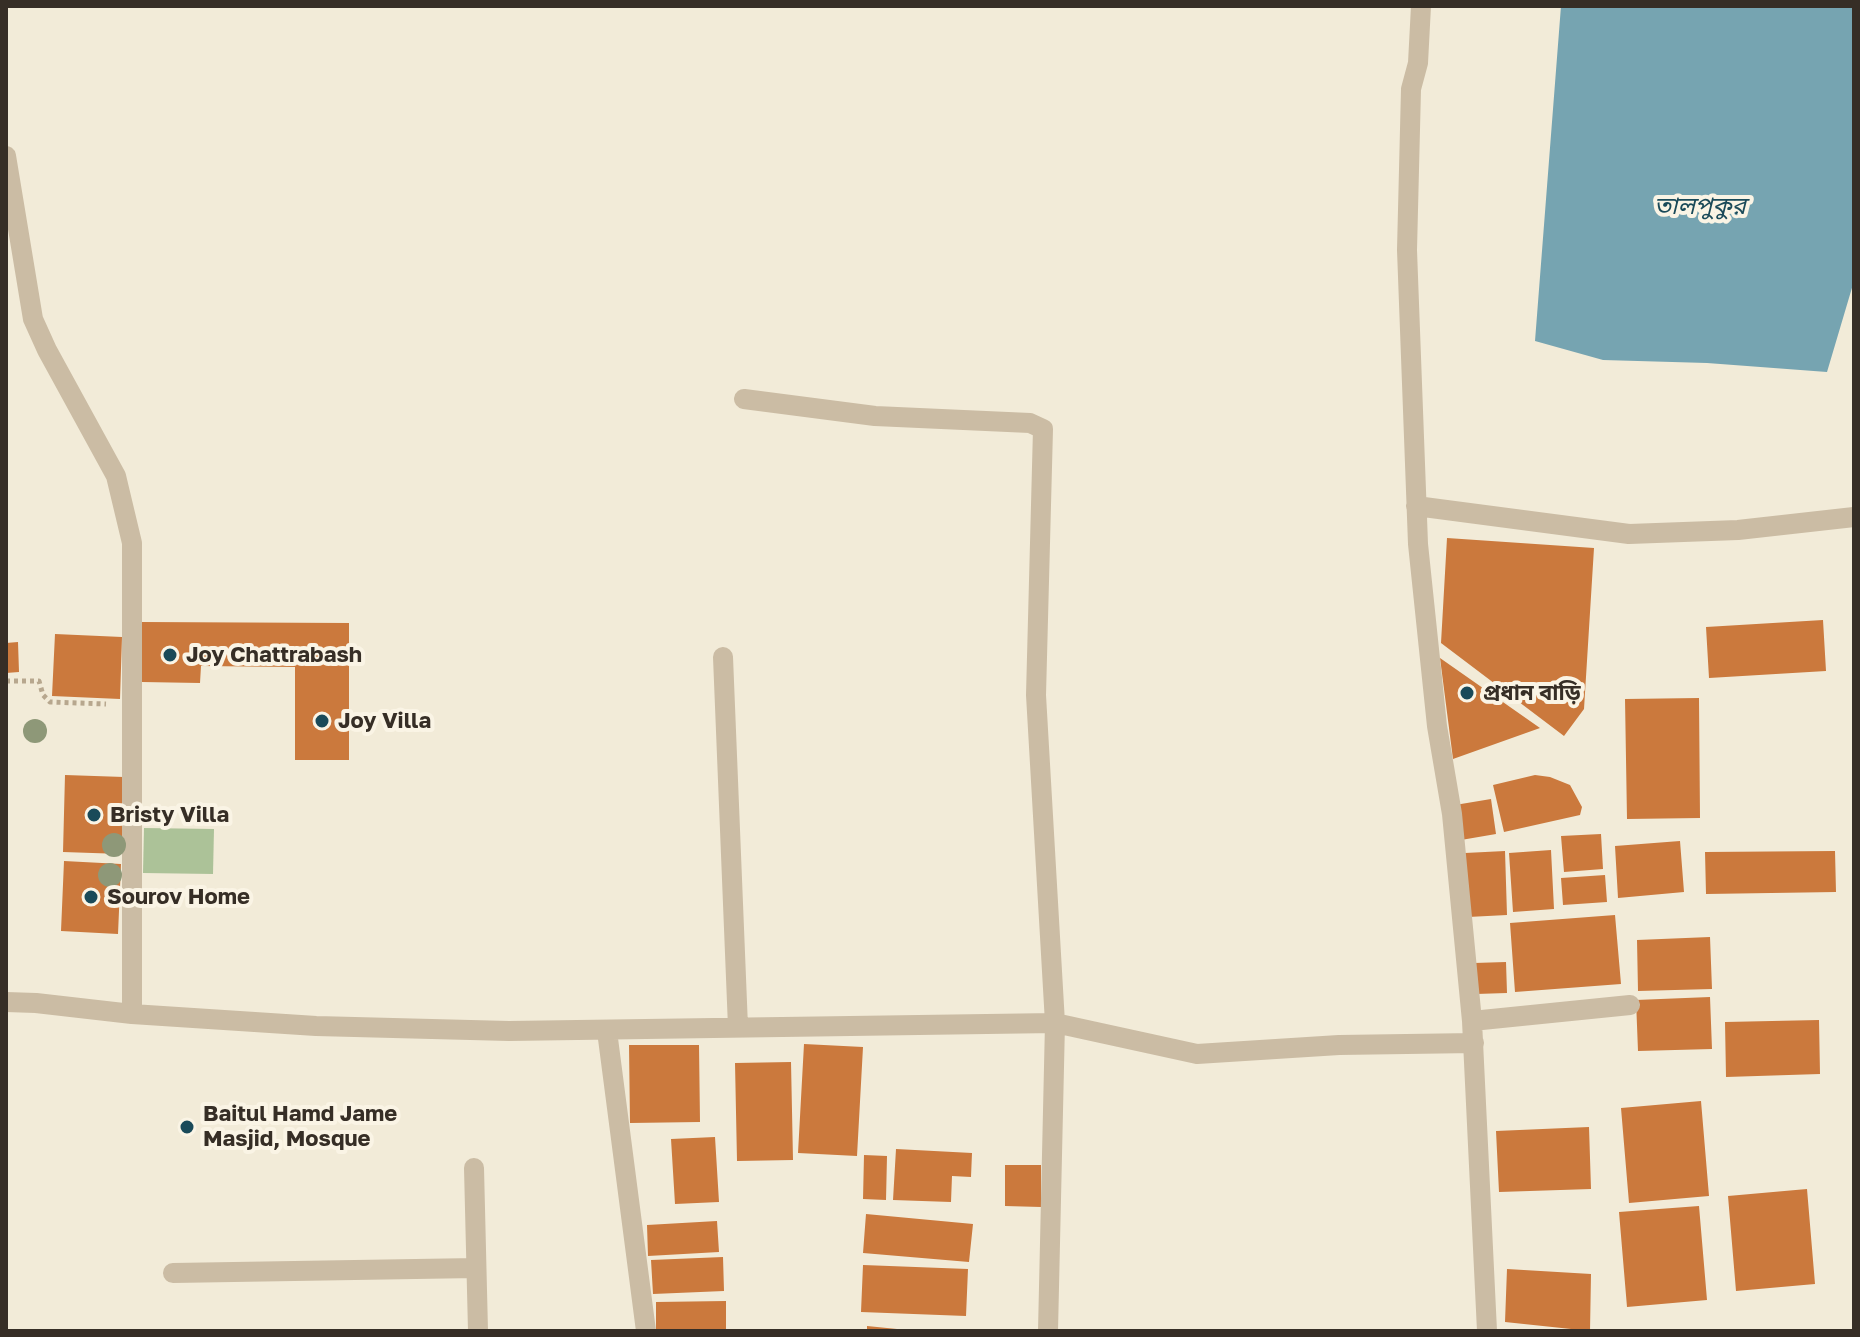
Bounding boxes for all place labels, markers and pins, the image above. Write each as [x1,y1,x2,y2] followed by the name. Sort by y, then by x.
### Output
[186,642,362,668] place label: Joy Chattrabash
[161,646,179,664] marker: Joy Chattrabash
[1483,680,1581,706] place label: প্রধান বাড়ি
[1458,684,1476,702] marker: প্রধান বাড়ি
[338,708,431,734] place label: Joy Villa
[313,712,331,730] marker: Joy Villa
[110,802,229,828] place label: Bristy Villa
[85,806,103,824] marker: Bristy Villa
[107,884,250,910] place label: Sourov Home
[82,888,100,906] marker: Sourov Home
[203,1101,397,1152] place label: Baitul Hamd Jame Masjid, Mosque
[178,1118,196,1136] marker: Baitul Hamd Jame Masjid, Mosque

